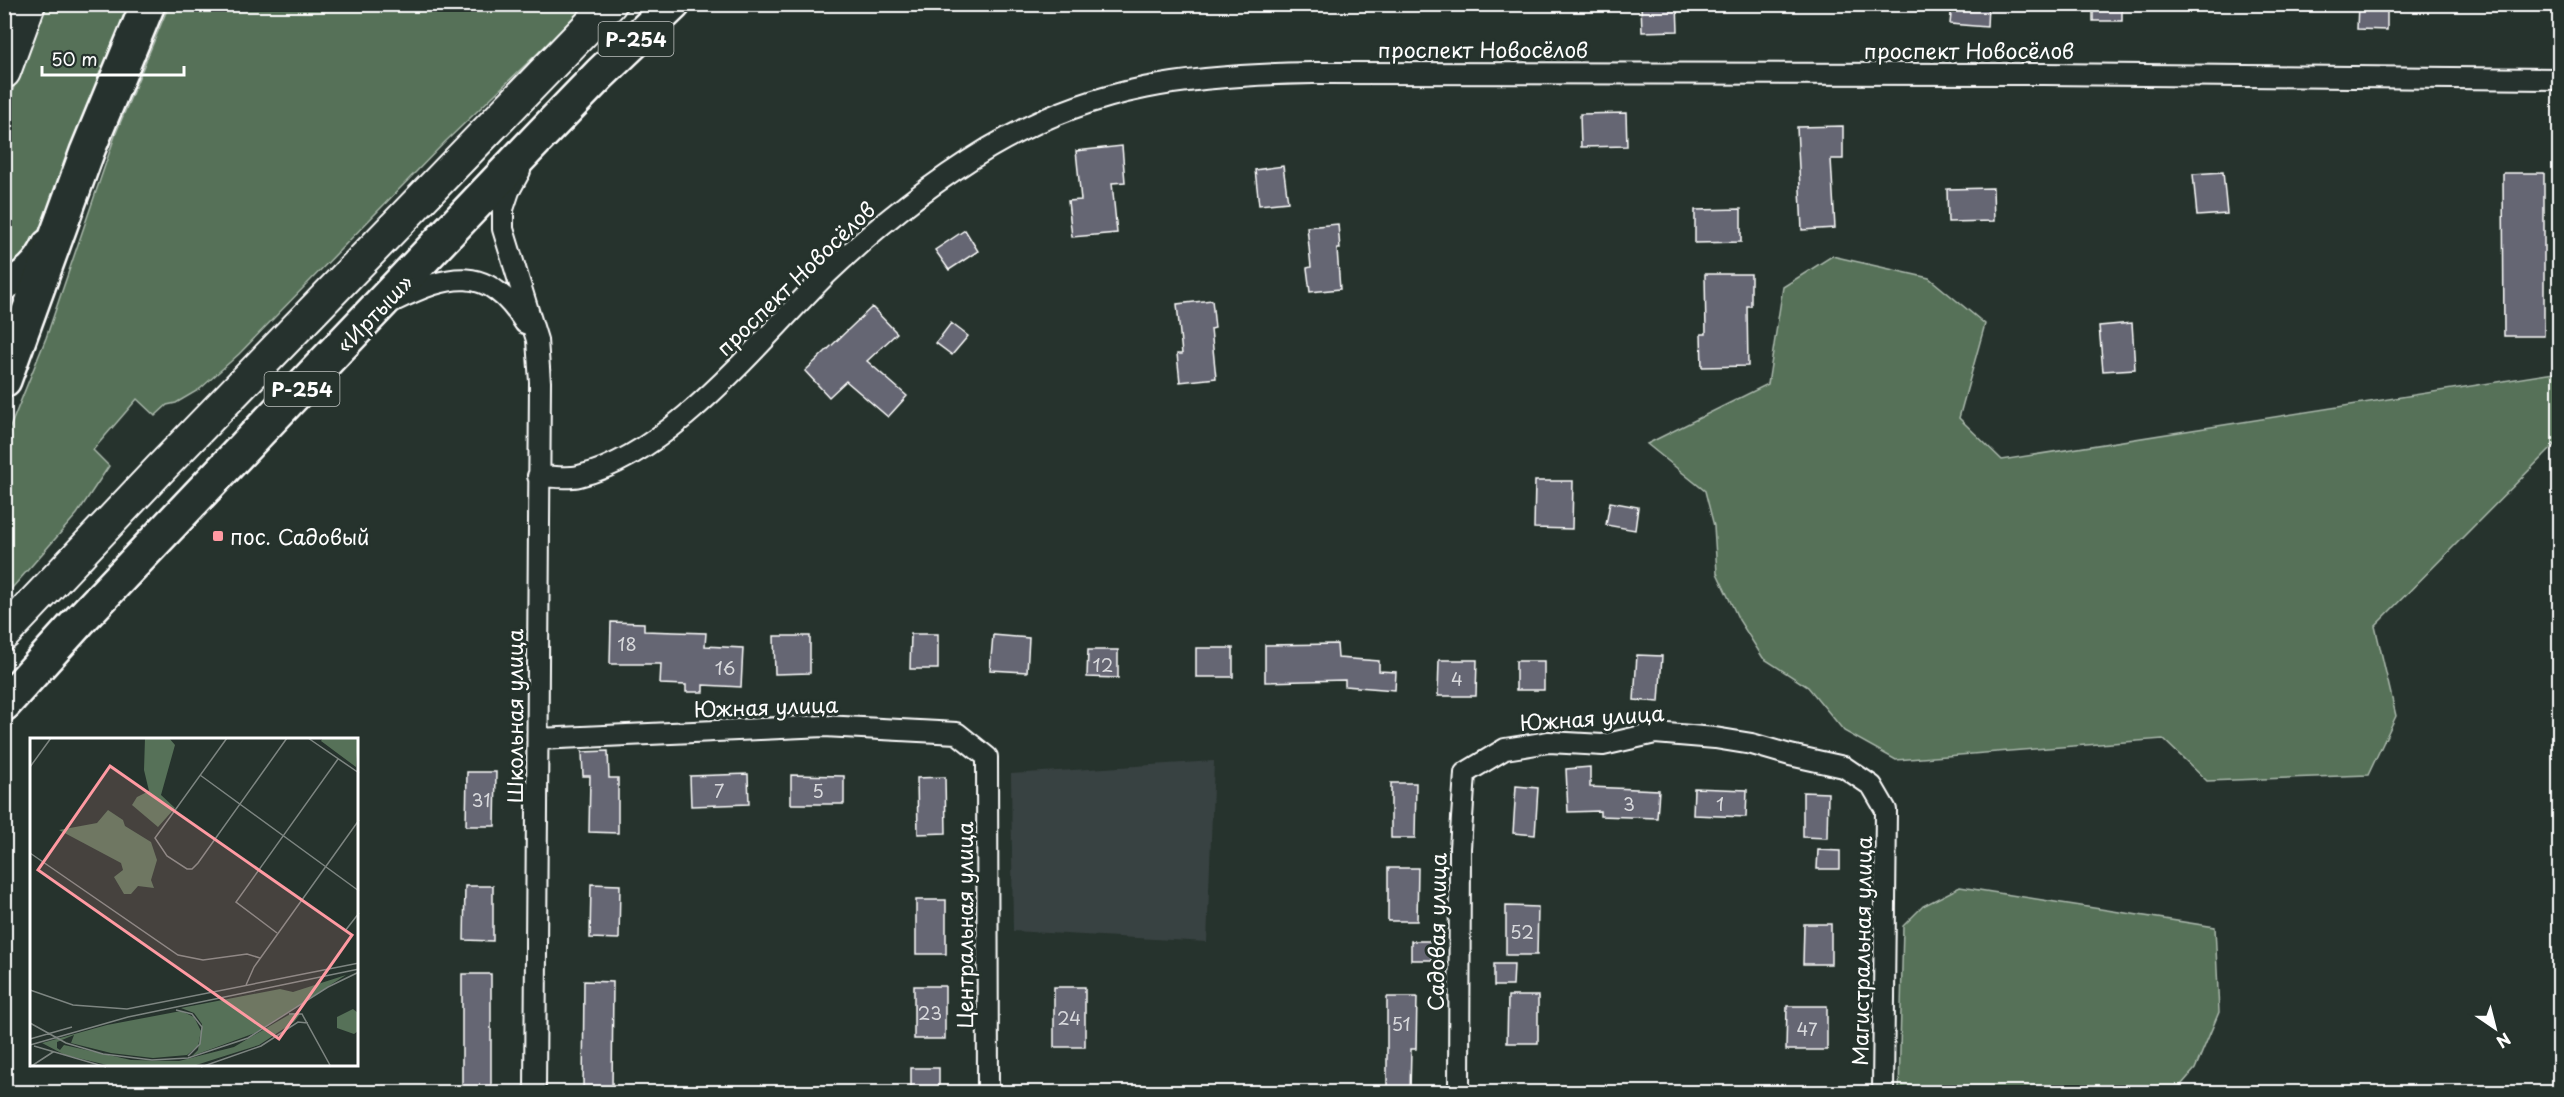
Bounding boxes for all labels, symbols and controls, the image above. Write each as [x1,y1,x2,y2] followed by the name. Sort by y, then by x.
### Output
[598,22,674,56] road number: Р-254
[1378,33,1588,65] street label: проспект Новосёлов
[1864,34,2074,66] street label: проспект Новосёлов
[42,39,184,77] scale bar
[51,45,98,72] text: 50 m
[708,193,882,363] street label: проспект Новосёлов
[328,266,420,360] street label: «Иртыш»
[264,372,340,406] road number: Р-254
[230,520,369,552] place label: пос. Садовый
[211,529,225,543] marker: пос. Садовый
[498,628,530,803] street label: Школьная улица
[617,630,637,657] house number: 18
[1093,651,1113,678] house number: 12
[715,654,735,681] house number: 16
[1451,665,1463,692] house number: 4
[693,687,839,725] street label: Южная улица
[1519,696,1666,738] street label: Южная улица
[30,738,358,1067] inset map
[714,777,724,804] house number: 7
[812,777,824,804] house number: 5
[472,786,490,813] house number: 31
[1623,790,1635,817] house number: 3
[1716,790,1724,817] house number: 1
[948,821,980,1029] street label: Центральная улица
[1843,835,1879,1066] street label: Магистральная улица
[1419,852,1453,1011] street label: Садовая улица
[1510,918,1534,945] house number: 52
[2465,998,2525,1058] north arrow
[918,999,942,1026] house number: 23
[1057,1004,1081,1031] house number: 24
[1391,1010,1411,1037] house number: 51
[1796,1015,1818,1042] house number: 47
[2492,1028,2516,1055] text: N

